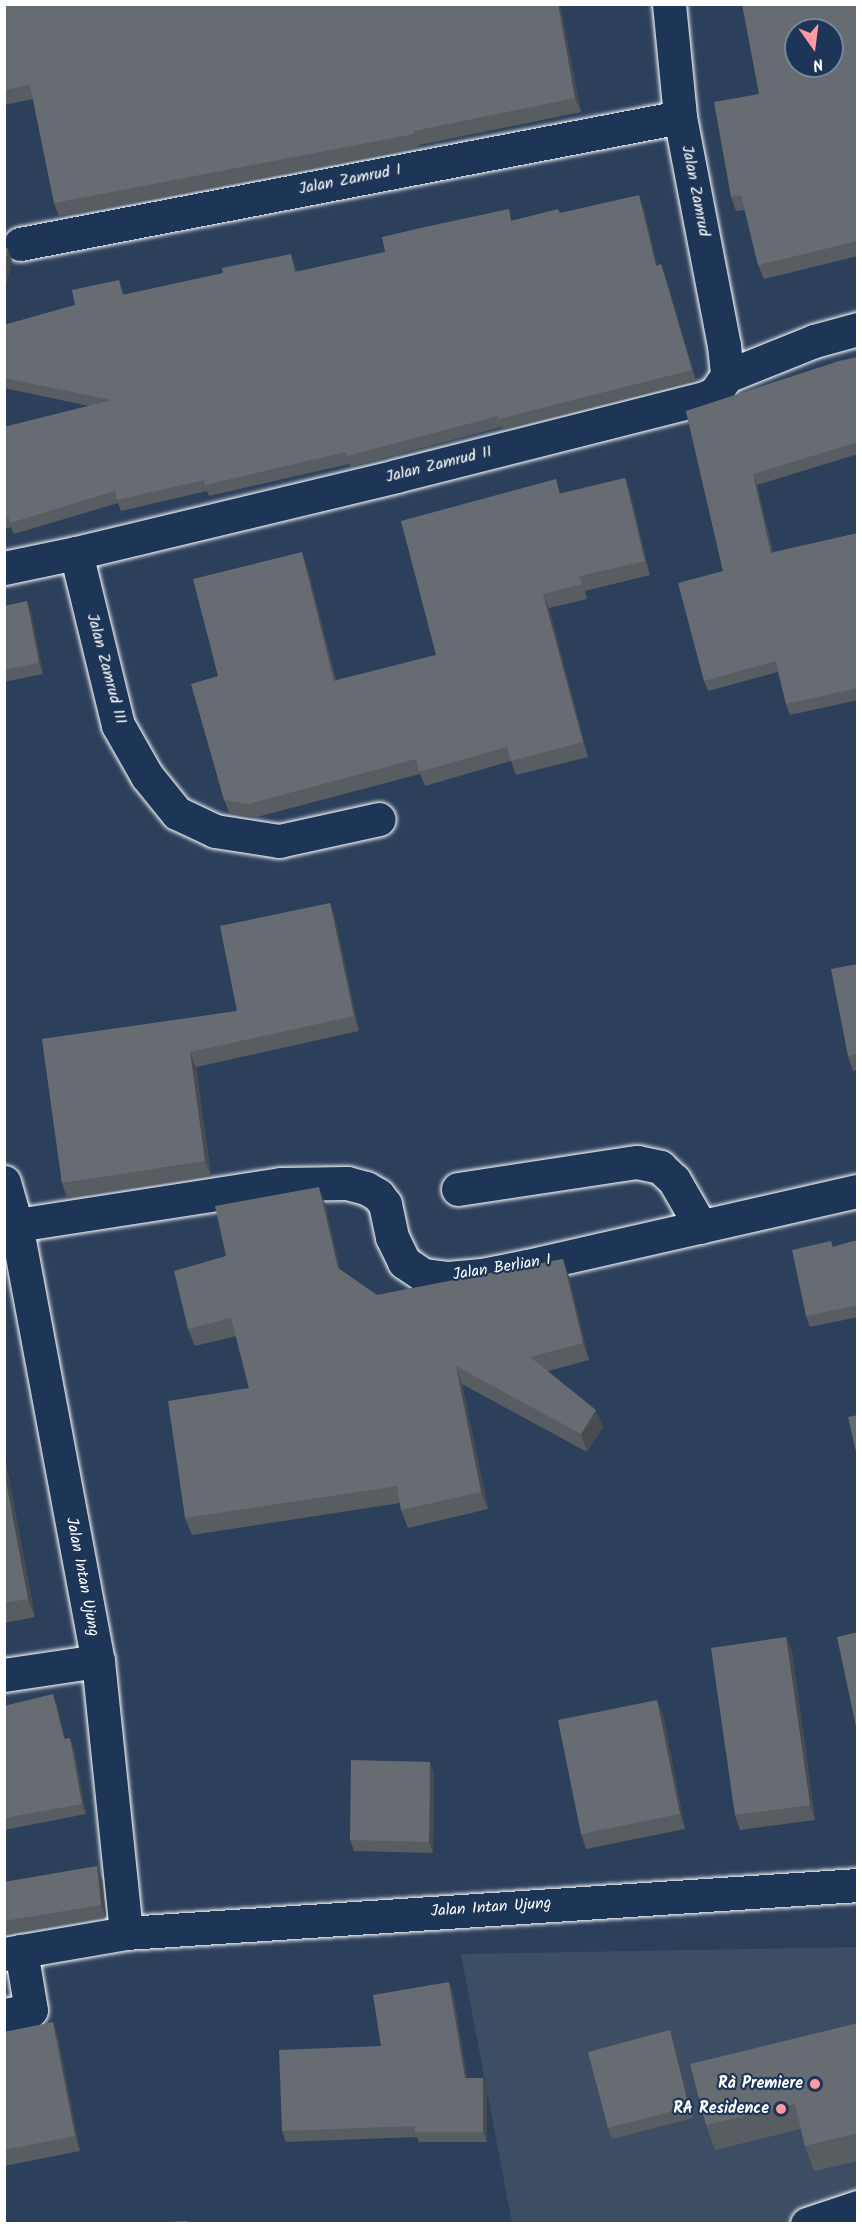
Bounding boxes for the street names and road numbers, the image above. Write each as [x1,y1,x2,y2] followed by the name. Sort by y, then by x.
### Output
[677,144,713,238] street label: Jalan Zamrud
[297,161,403,199] street label: Jalan Zamrud I
[384,443,494,487] street label: Jalan Zamrud II
[82,612,130,726] street label: Jalan Zamrud III
[452,1251,552,1285] street label: Jalan Berlian I
[61,1516,103,1638] street label: Jalan Intan Ujung
[430,1894,552,1922] street label: Jalan Intan Ujung

